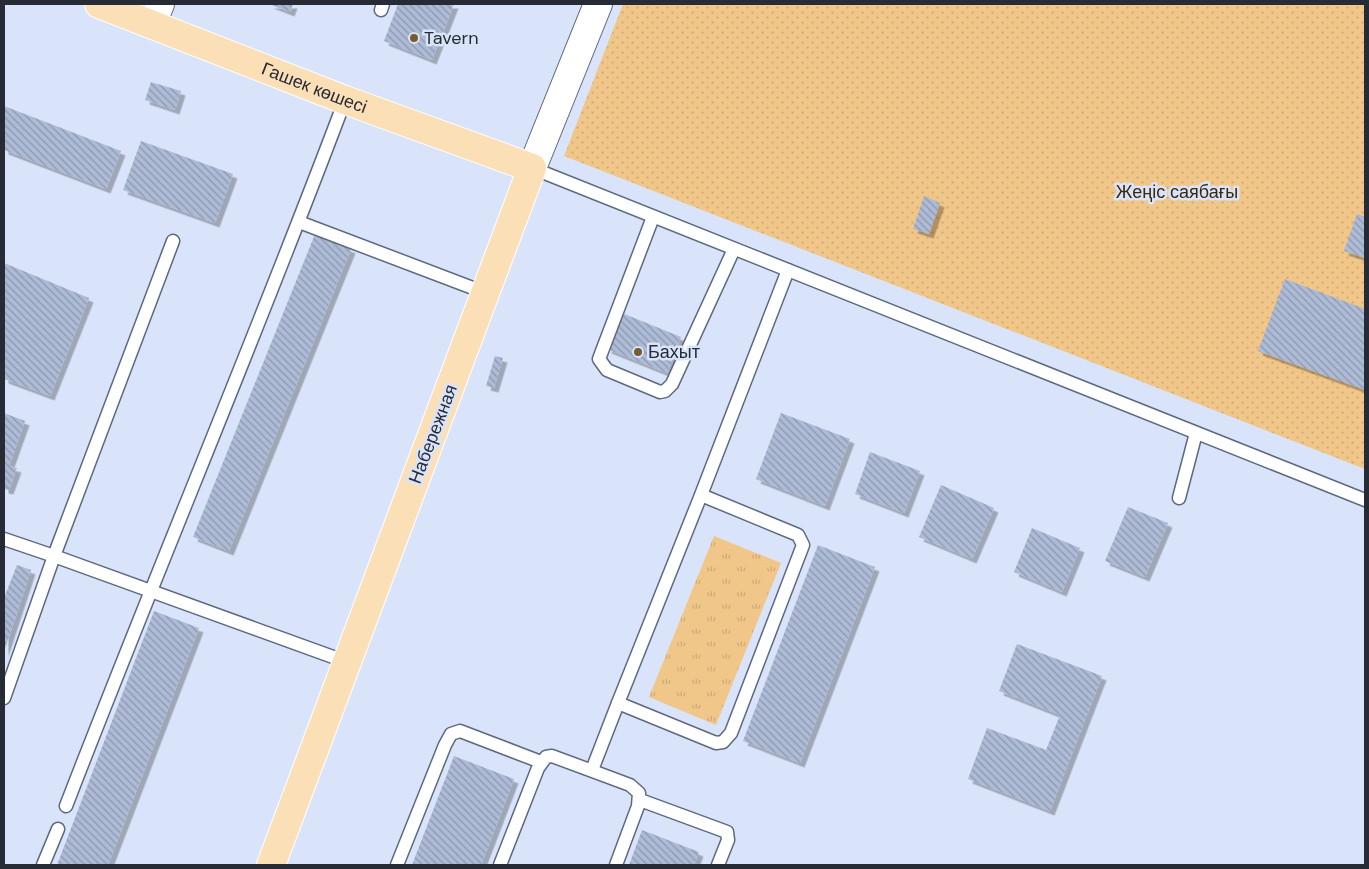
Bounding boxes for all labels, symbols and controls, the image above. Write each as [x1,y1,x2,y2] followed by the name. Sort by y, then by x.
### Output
[424,26,478,50] place label: Tavern
[408,32,420,44] marker: Tavern
[258,57,370,119] street label: Гашек көшесі
[1116,180,1238,204] park label: Жеңіс саябағы
[648,340,700,364] place label: Бахыт
[632,346,644,358] marker: Бахыт
[403,381,463,487] street label: Набережная

